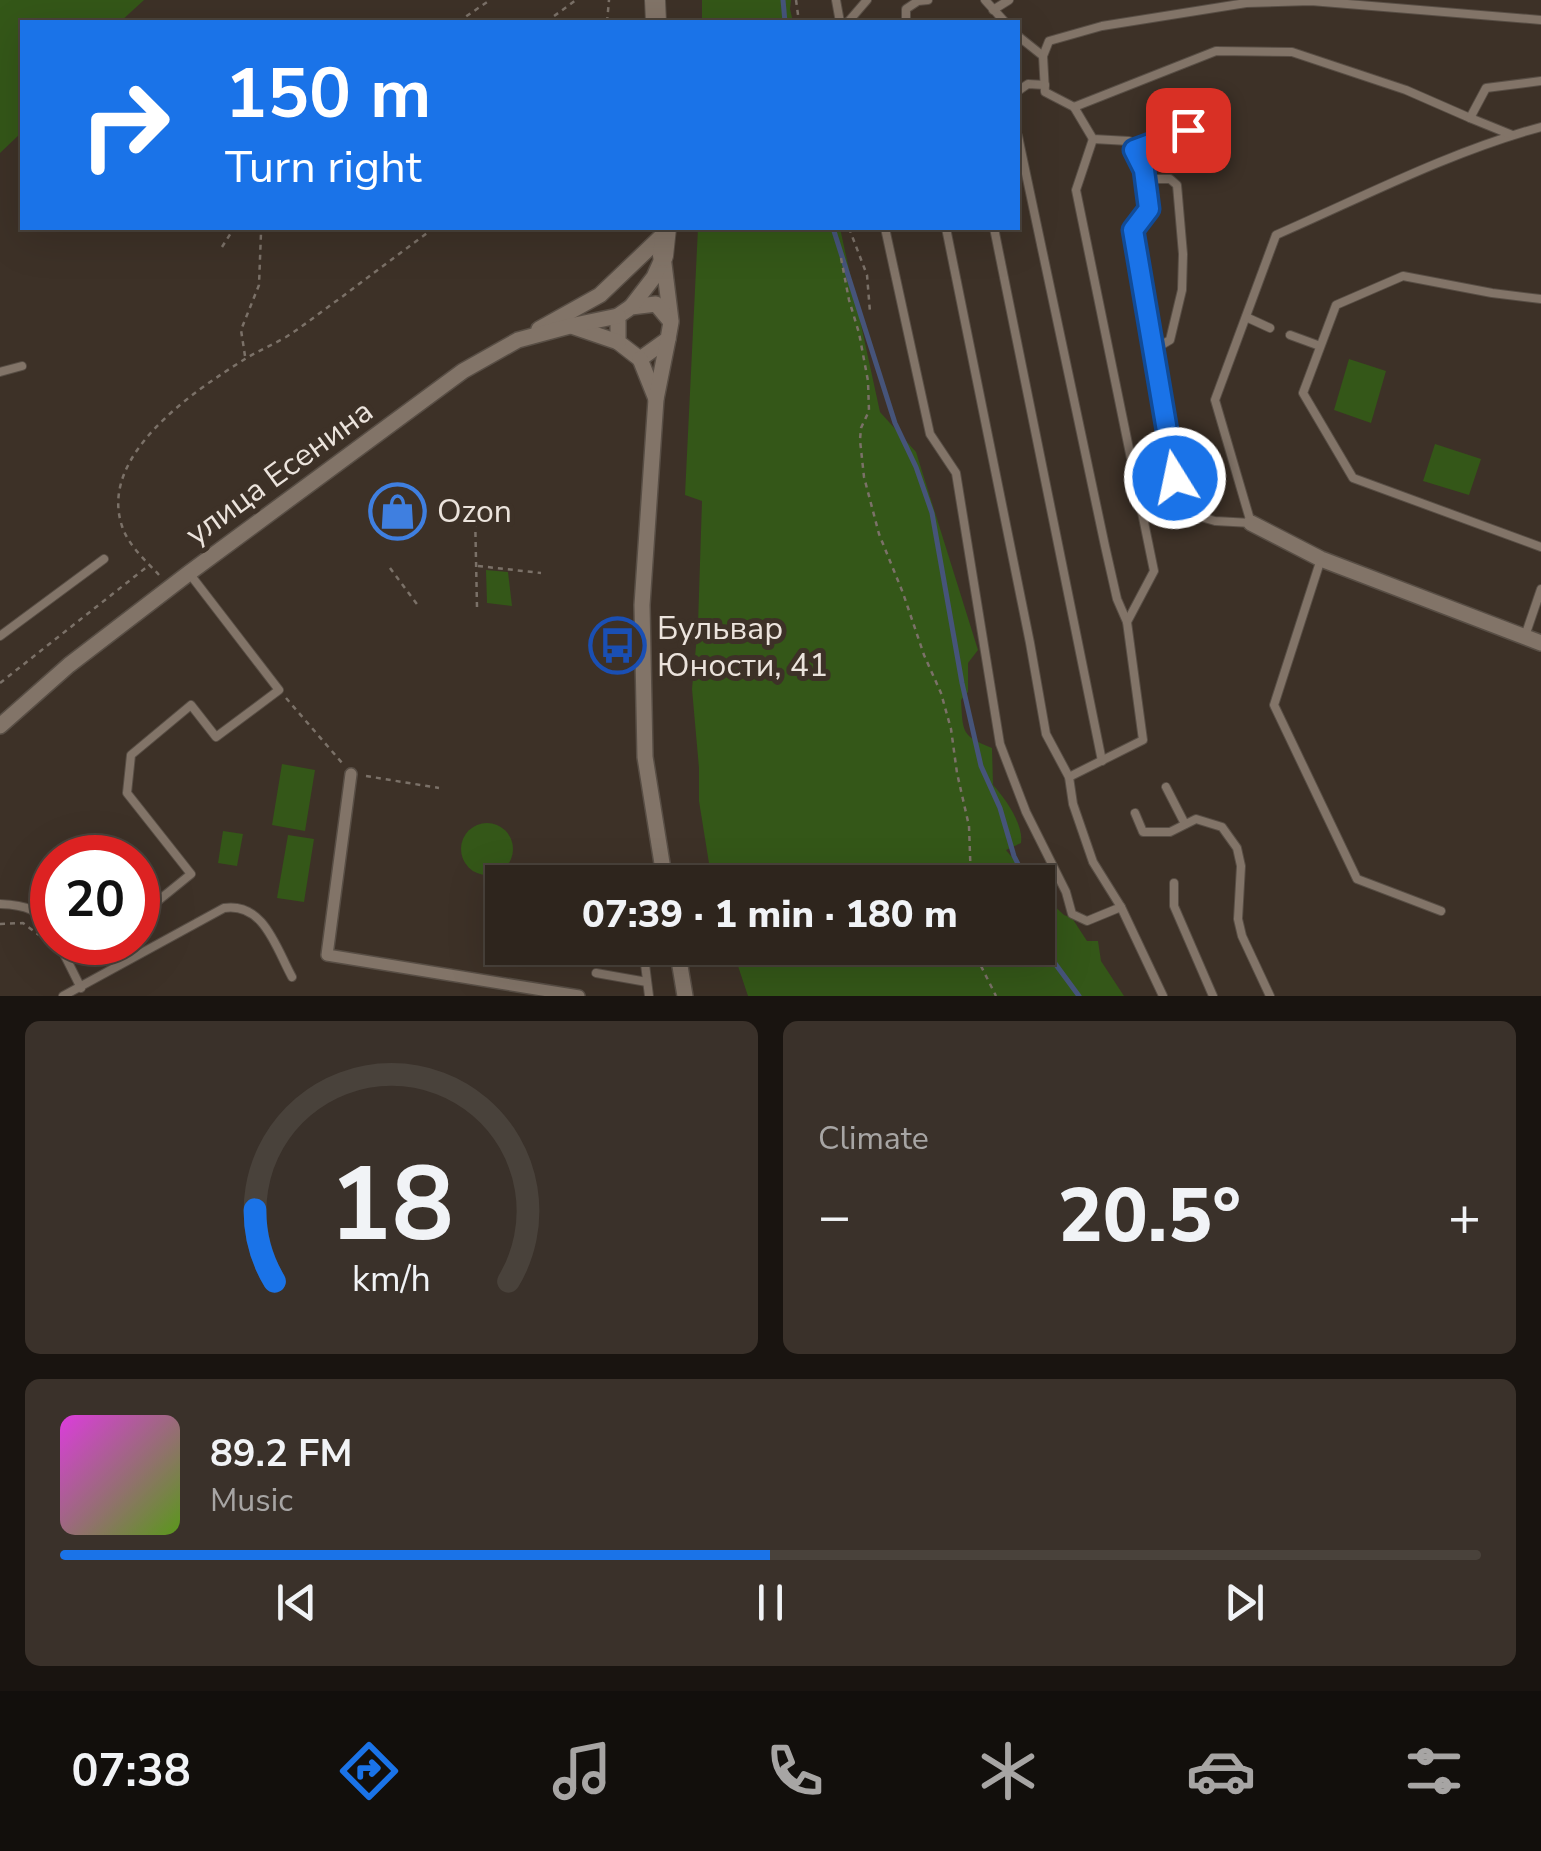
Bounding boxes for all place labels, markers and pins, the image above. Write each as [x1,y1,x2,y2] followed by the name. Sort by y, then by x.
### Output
[1146,88,1231,173] pin
[368,481,428,541] shop icon: Ozon
[437,490,512,533] place label: Ozon
[657,607,828,687] place label: Бульвар Юности, 41
[588,616,648,676] bus stop icon: Бульвар Юности, 41

